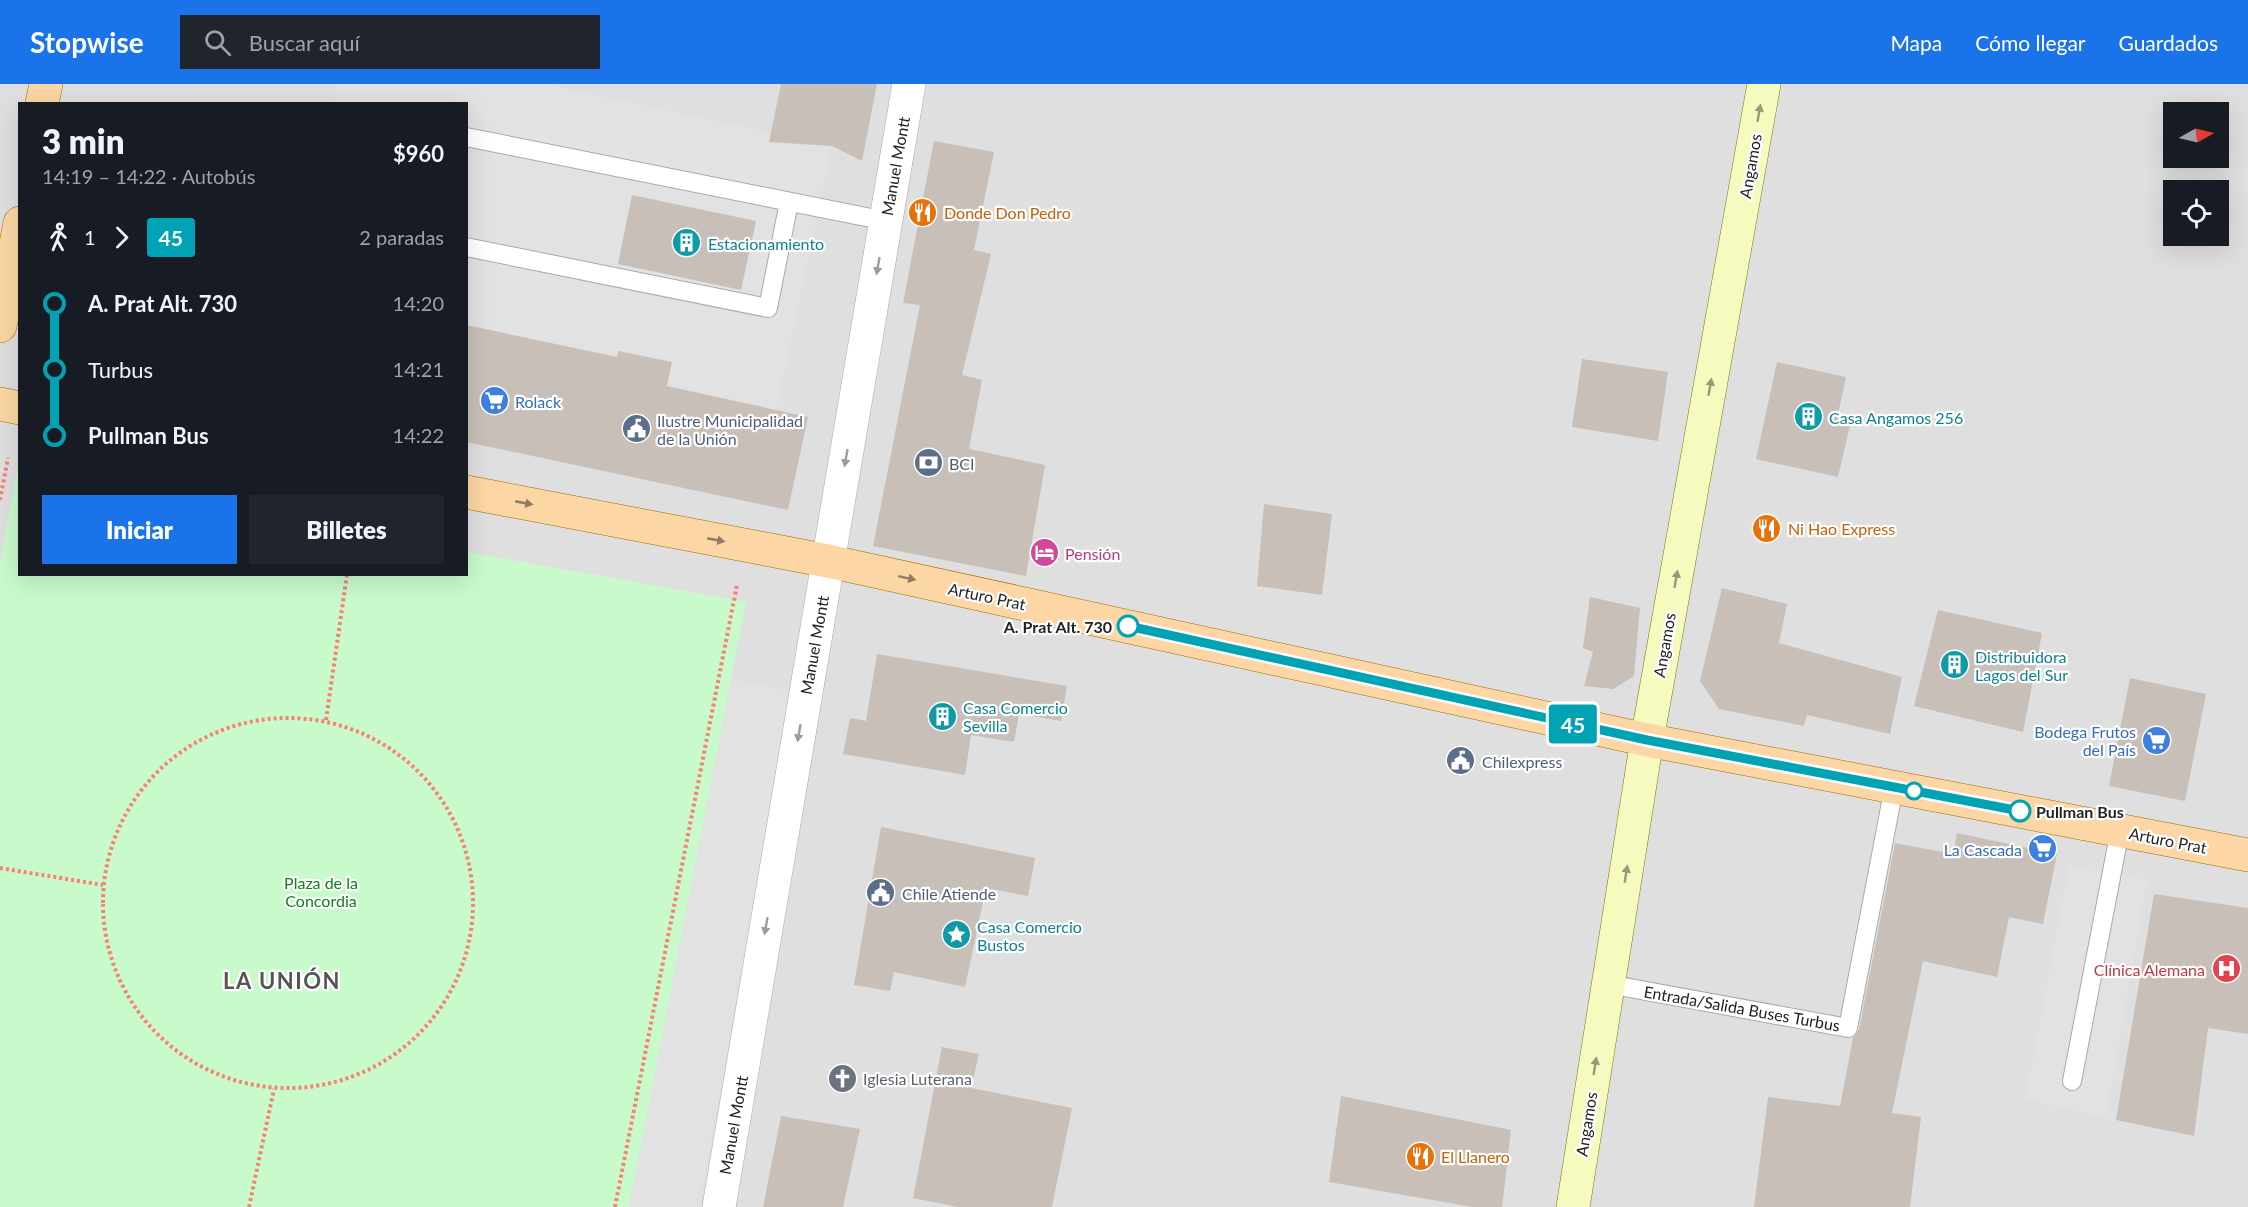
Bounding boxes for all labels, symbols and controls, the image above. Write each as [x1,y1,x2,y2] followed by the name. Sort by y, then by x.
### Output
[180,15,600,69] search box
[30,25,144,59] text: Stopwise
[201,26,234,59] icon: search
[249,29,360,56] text: Buscar aquí
[1890,30,1942,55] text: Mapa
[1975,30,2086,55] text: Cómo llegar
[2119,30,2218,55] text: Guardados
[2163,102,2229,168] north arrow
[2163,102,2229,246] map controls
[1755,103,1764,122] one-way arrow
[877,115,913,217] street label: Manuel Montt
[42,121,124,161] text: 3 min
[1735,132,1765,200] street label: Angamos
[393,140,444,167] text: $960
[42,164,255,188] text: 14:19 – 14:22 · Autobús
[2163,180,2229,246] button: locate
[907,196,939,228] restaurant icon: Donde Don Pedro
[944,203,1071,222] place label: Donde Don Pedro
[42,221,75,254] icon: walk
[105,221,138,254] icon: forward
[84,225,96,249] text: 1
[159,225,183,250] text: 45
[359,225,444,249] text: 2 paradas
[671,227,703,259] building icon: Estacionamiento
[708,234,824,253] place label: Estacionamiento
[873,257,882,276] one-way arrow
[88,290,237,317] text: A. Prat Alt. 730
[393,291,444,315] text: 14:20
[88,356,153,383] text: Turbus
[393,357,444,381] text: 14:21
[1706,378,1715,397] one-way arrow
[478,385,510,417] supermarket icon: Rolack
[515,392,562,411] place label: Rolack
[1792,401,1824,433] building icon: Casa Angamos 256
[1829,408,1963,427] place label: Casa Angamos 256
[657,411,803,448] place label: Ilustre Municipalidad de la Unión
[620,413,652,445] public building icon: Ilustre Municipalidad de la Unión
[88,422,209,449] text: Pullman Bus
[393,423,444,447] text: 14:22
[912,447,944,479] bank icon: BCI
[841,449,850,468] one-way arrow
[949,454,975,473] place label: BCI
[42,495,237,564] button: Iniciar
[249,495,444,564] button: Billetes
[515,499,534,508] one-way arrow
[1751,512,1783,544] restaurant icon: Ni Hao Express
[1788,519,1895,538] place label: Ni Hao Express
[706,536,725,545] one-way arrow
[1028,537,1060,569] hotel icon: Pensión
[1065,544,1120,563] place label: Pensión
[1672,570,1681,589] one-way arrow
[897,574,916,583] one-way arrow
[947,579,1028,614] street label: Arturo Prat
[796,594,832,696] street label: Manuel Montt
[1649,611,1679,679] street label: Angamos
[1117,615,1139,637] marker: A. Prat Alt. 730
[1003,617,1112,636] place label: A. Prat Alt. 730
[1975,647,2068,684] place label: Distribuidora Lagos del Sur
[1938,649,1970,681] building icon: Distribuidora Lagos del Sur
[963,698,1068,735] place label: Casa Comercio Sevilla
[926,700,958,732] building icon: Casa Comercio Sevilla
[1546,704,1600,744] line badge: 45
[1561,712,1585,737] text: 45
[2034,722,2136,759] place label: Bodega Frutos del País
[794,724,803,743] one-way arrow
[2141,724,2173,756] supermarket icon: Bodega Frutos del País
[1445,745,1477,777] public building icon: Chilexpress
[1482,752,1562,771] place label: Chilexpress
[1905,782,1923,800] unlabelled marker
[2009,800,2031,822] marker: Pullman Bus
[2036,802,2124,821] place label: Pullman Bus
[2128,823,2209,857] street label: Arturo Prat
[2027,833,2059,865] supermarket icon: La Cascada
[1944,840,2022,859] place label: La Cascada
[1621,864,1630,883] one-way arrow
[284,873,358,910] park label: Plaza de la Concordia
[865,877,897,909] public building icon: Chile Atiende
[902,884,996,903] place label: Chile Atiende
[762,916,771,935] one-way arrow
[977,917,1082,954] place label: Casa Comercio Bustos
[940,919,972,951] place icon: Casa Comercio Bustos
[2210,953,2242,985] hospital icon: Clínica Alemana
[2094,960,2205,979] place label: Clínica Alemana
[223,967,341,994] district label: LA UNIÓN
[1642,981,1842,1035] street label: Entrada/Salida Buses Turbus
[1591,1057,1600,1076] one-way arrow
[826,1062,858,1094] church icon: Iglesia Luterana
[863,1069,972,1088] place label: Iglesia Luterana
[715,1074,751,1176] street label: Manuel Montt
[1572,1090,1600,1158] street label: Angamos
[1404,1140,1436,1172] restaurant icon: El Llanero
[1441,1147,1510,1166] place label: El Llanero

